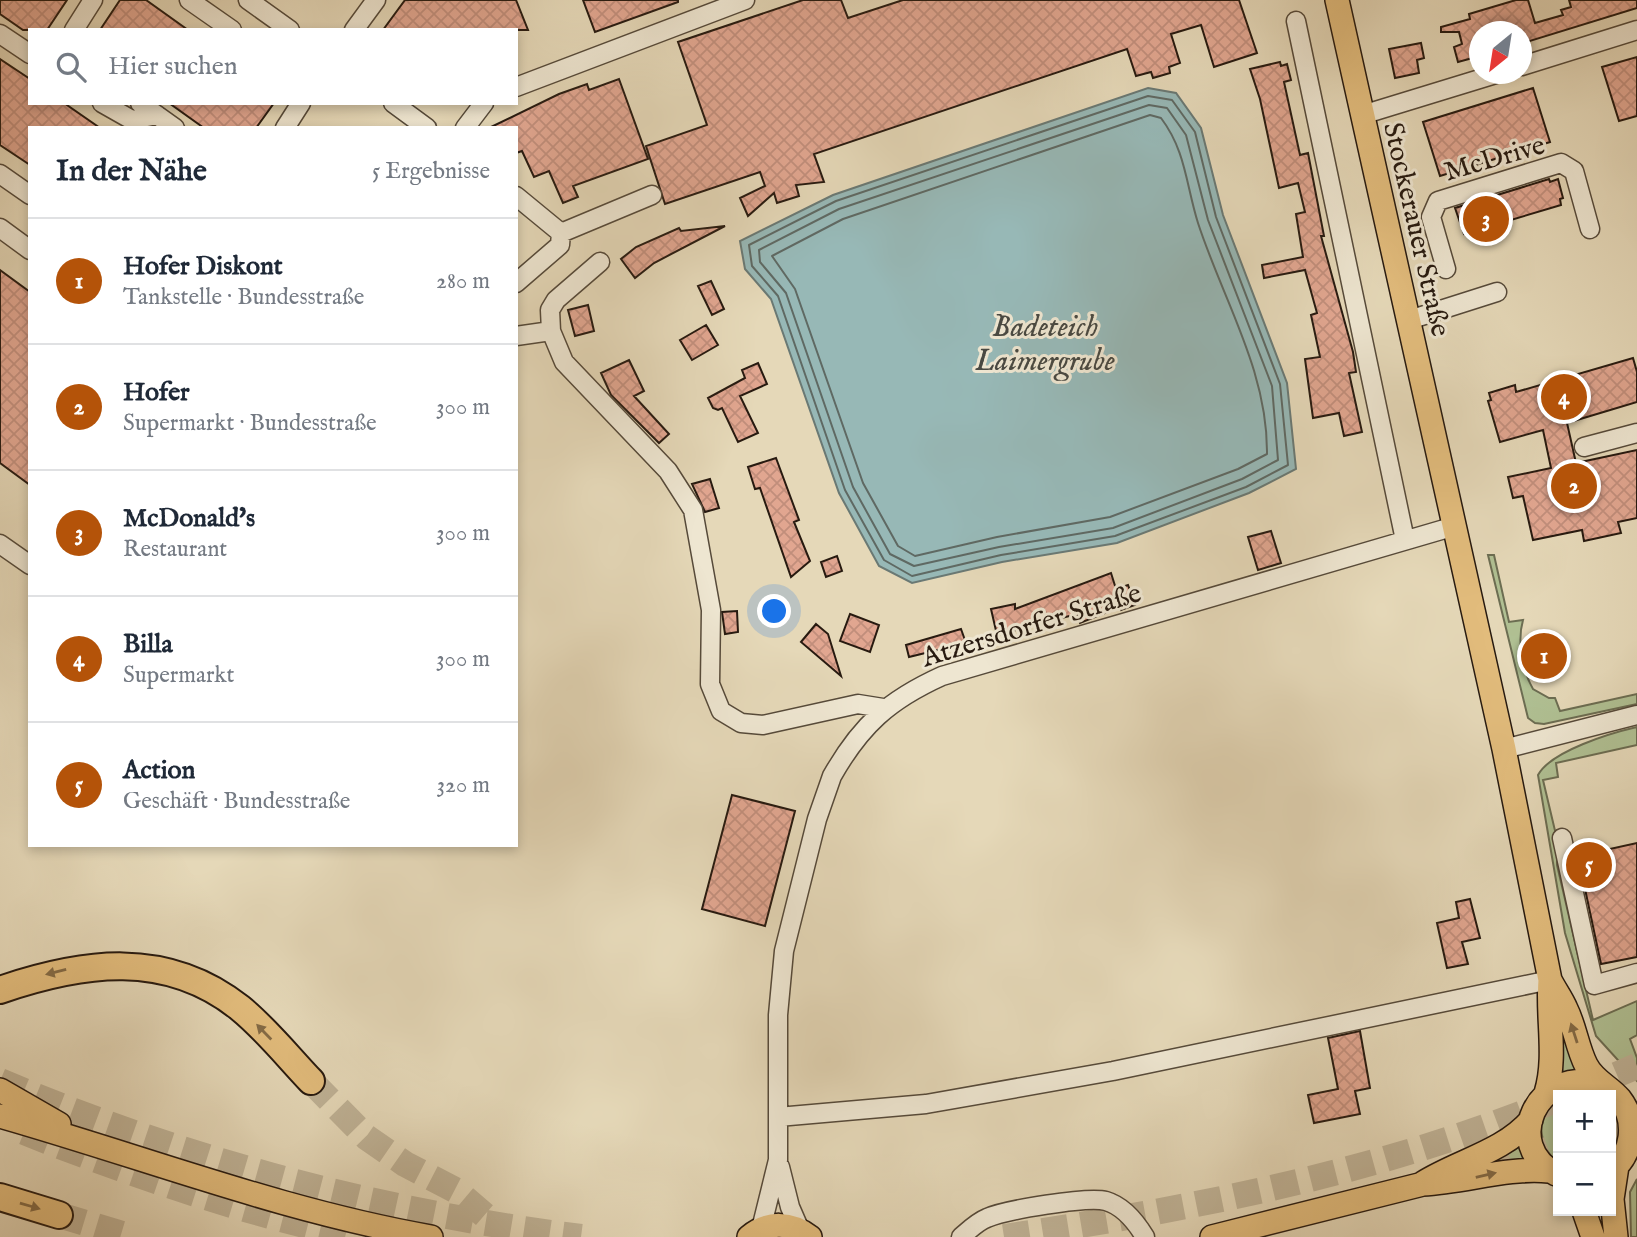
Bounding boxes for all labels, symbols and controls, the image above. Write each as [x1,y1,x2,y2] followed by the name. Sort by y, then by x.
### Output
[1469,21,1532,84] north arrow
[28,28,518,105] search box
[52,48,90,86] icon: search
[108,50,238,83] text: Hier suchen
[1374,119,1457,340] street label: Stockerauer Straße
[1440,128,1549,190] street label: McDrive
[56,153,207,191] text: In der Nähe
[372,157,490,186] text: 5 Ergebnisse
[1463,193,1509,245] pin: 3
[123,250,283,283] text: Hofer Diskont
[75,267,83,296] text: 1
[436,267,490,296] text: 280 m
[123,283,364,312] text: Tankstelle · Bundesstraße
[974,309,1115,381] water label: Badeteich Laimergrube
[1541,371,1587,423] pin: 4
[123,376,190,409] text: Hofer
[74,393,84,422] text: 2
[436,393,490,422] text: 300 m
[123,409,377,438] text: Supermarkt · Bundesstraße
[1551,460,1597,512] pin: 2
[123,502,255,535] text: McDonald's
[75,519,83,548] text: 3
[436,519,490,548] text: 300 m
[123,535,227,564] text: Restaurant
[917,576,1146,677] street label: Atzersdorfer Straße
[757,594,791,628] your location
[123,628,173,661] text: Billa
[1521,630,1567,682] pin: 1
[73,645,85,674] text: 4
[436,645,490,674] text: 300 m
[123,661,234,690] text: Supermarkt
[123,754,195,787] text: Action
[75,771,83,800] text: 5
[437,771,490,800] text: 320 m
[123,787,350,816] text: Geschäft · Bundesstraße
[1566,839,1612,891] pin: 5
[45,967,67,978] one-way arrow
[256,1023,273,1040] one-way arrow
[1569,1023,1579,1044] one-way arrow
[1553,1090,1616,1216] map controls
[1553,1090,1616,1153] button: +
[1553,1153,1616,1216] button: −
[1475,1170,1497,1181] one-way arrow
[19,1201,40,1211] one-way arrow

